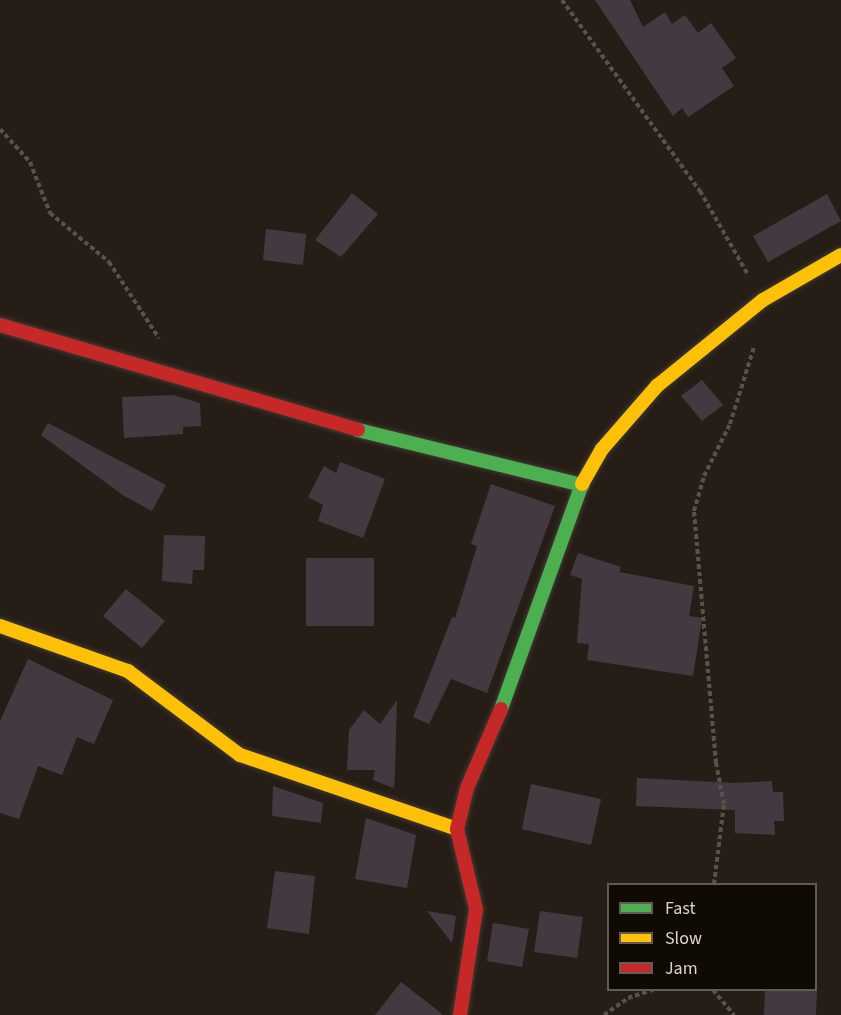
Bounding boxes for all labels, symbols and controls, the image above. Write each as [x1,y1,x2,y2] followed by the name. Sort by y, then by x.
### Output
[607,883,817,991] legend
[665,896,696,921] text: Fast
[665,926,702,951] text: Slow
[665,956,698,981] text: Jam

